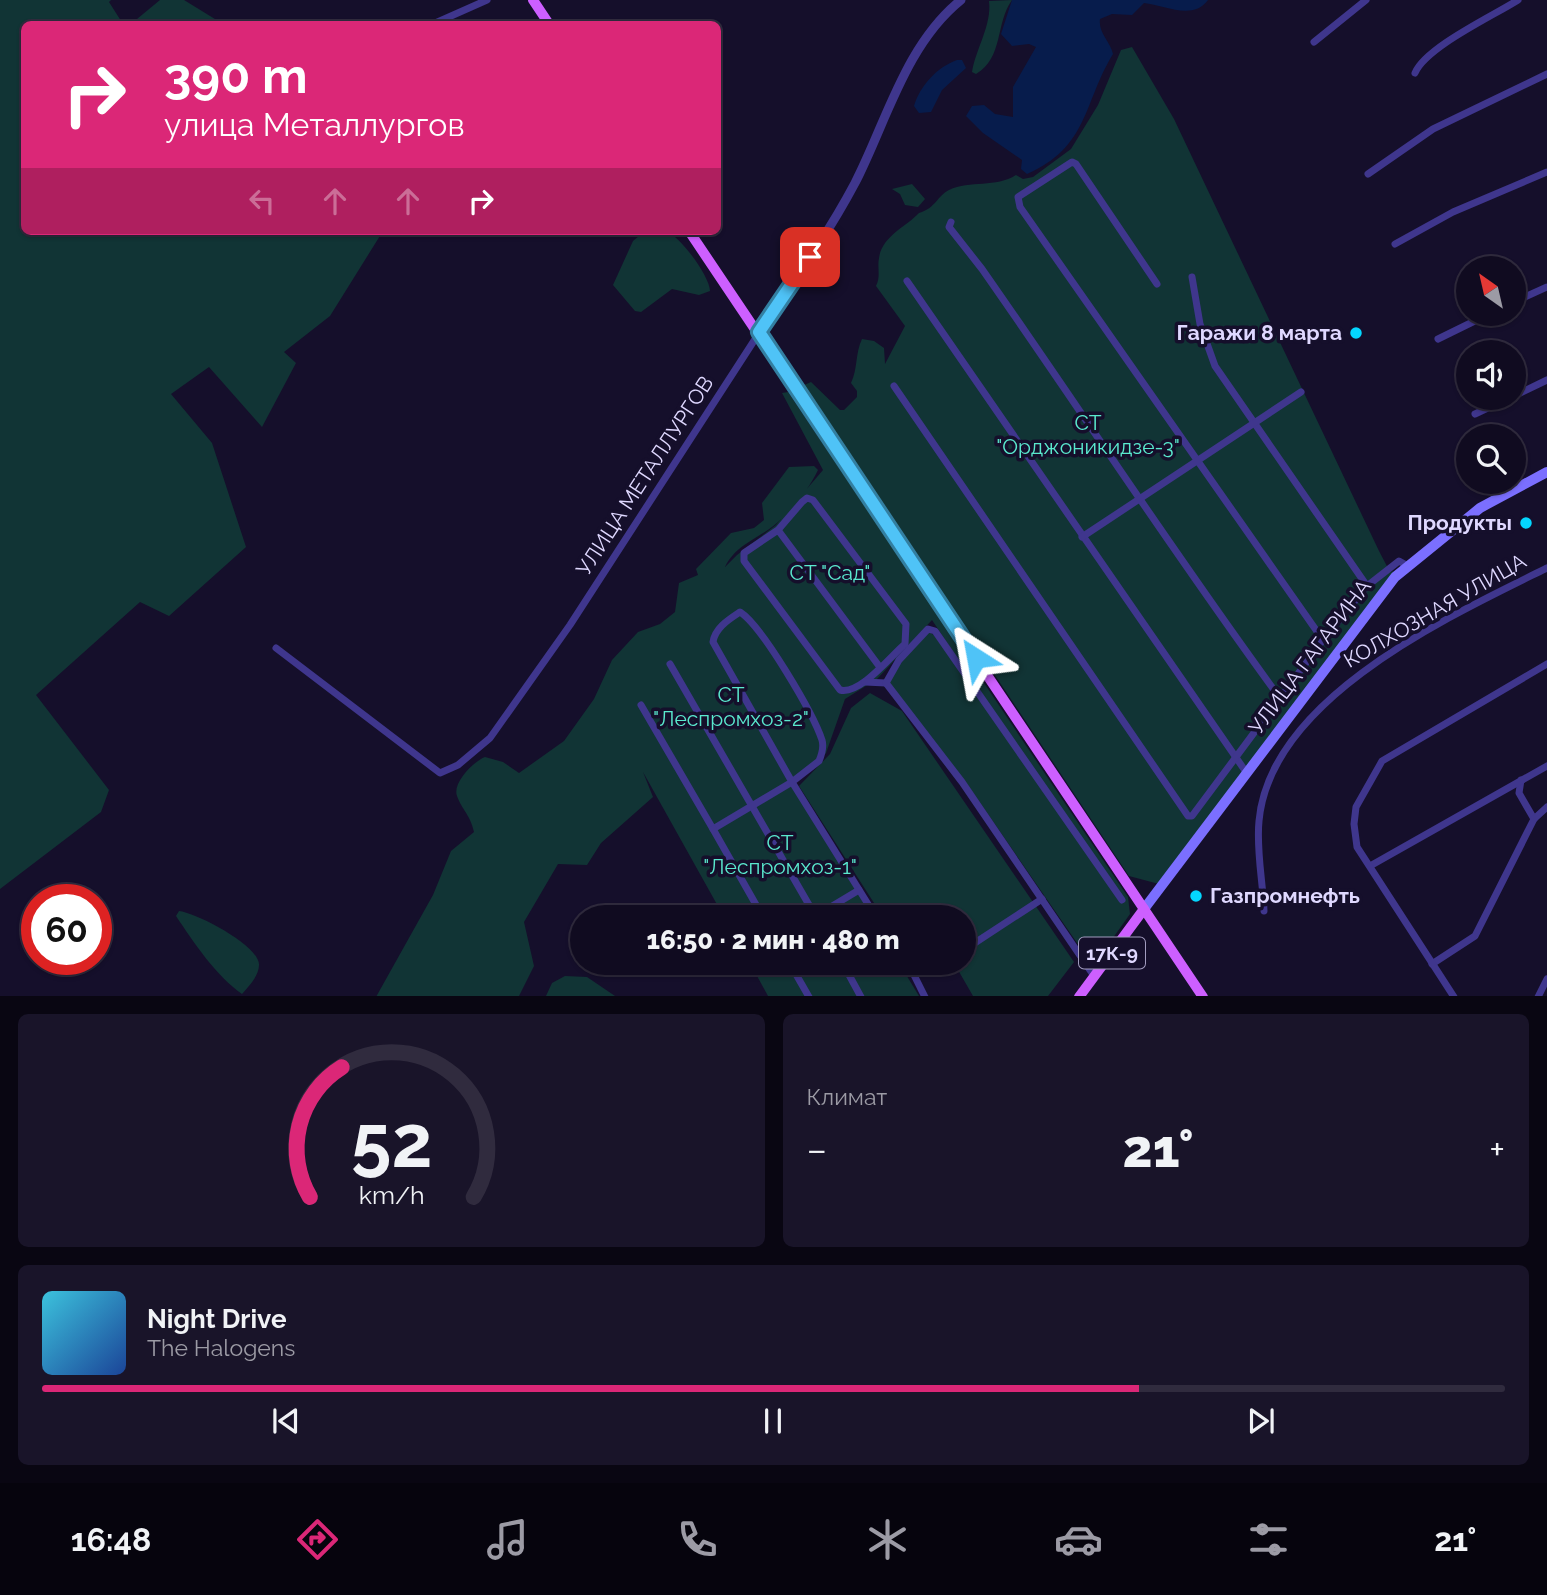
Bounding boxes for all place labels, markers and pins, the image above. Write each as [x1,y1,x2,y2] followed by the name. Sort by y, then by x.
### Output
[780,227,840,287] pin
[1177,320,1342,345] place label: Гаражи 8 марта
[1348,325,1364,341] marker: Гаражи 8 марта
[1408,510,1512,535] place label: Продукты
[1518,515,1534,531] marker: Продукты
[1210,883,1360,908] place label: Газпромнефть
[1188,888,1204,904] marker: Газпромнефть

